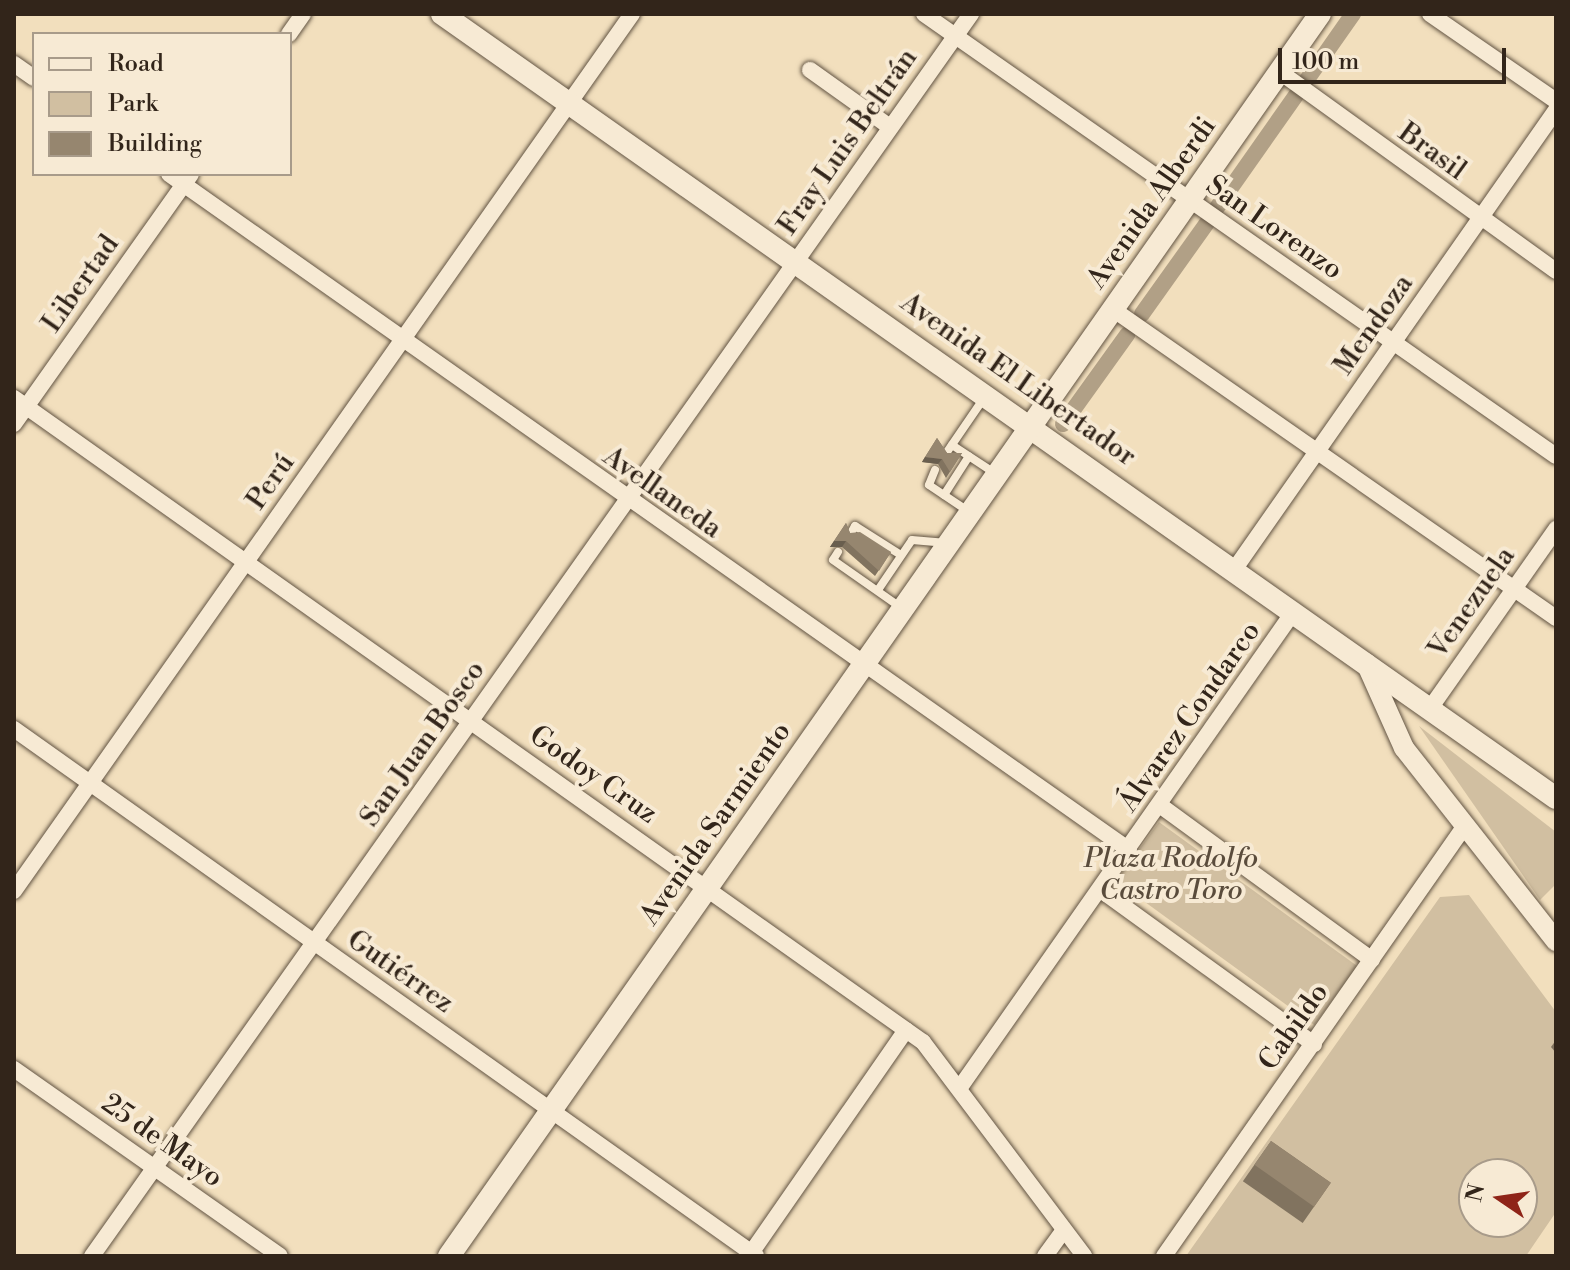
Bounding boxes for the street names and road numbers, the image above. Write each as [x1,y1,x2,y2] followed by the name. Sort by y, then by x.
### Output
[771,42,925,242] street label: Fray Luis Beltrán
[1080,111,1224,295] street label: Avenida Alberdi
[1392,116,1472,188] street label: Brasil
[1199,169,1349,287] street label: San Lorenzo
[35,229,127,339] street label: Libertad
[1327,268,1421,382] street label: Mendoza
[894,286,1142,474] street label: Avenida El Libertador
[596,440,728,546] street label: Avellaneda
[240,448,302,516] street label: Perú
[1421,541,1523,665] street label: Venezuela
[1112,615,1268,819] street label: Álvarez Condarco
[353,655,493,833] street label: San Juan Bosco
[633,716,799,932] street label: Avenida Sarmiento
[523,719,663,831] street label: Godoy Cruz
[340,923,460,1021] street label: Gutiérrez
[1252,977,1336,1077] street label: Cabildo
[95,1087,229,1195] street label: 25 de Mayo

